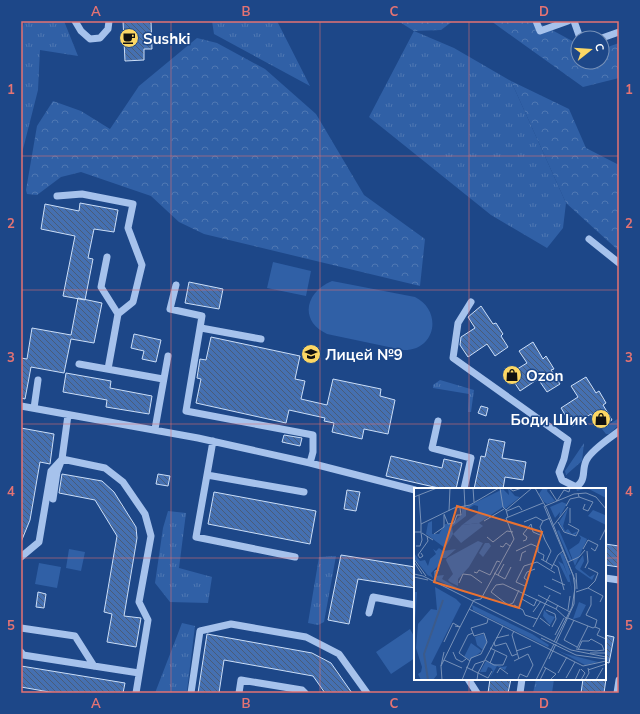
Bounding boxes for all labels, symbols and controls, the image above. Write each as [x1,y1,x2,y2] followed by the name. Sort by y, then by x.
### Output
[91,3,101,19] text: A
[242,3,251,19] text: B
[390,3,399,19] text: C
[539,3,549,19] text: D
[118,27,140,49] cafe icon: Sushki
[143,29,190,48] place label: Sushki
[570,30,610,70] north arrow
[592,41,607,53] text: С
[7,81,15,97] text: 1
[625,81,633,97] text: 1
[7,215,15,231] text: 2
[625,215,633,231] text: 2
[300,343,322,365] school or university icon: Лицей №9
[325,345,403,364] place label: Лицей №9
[7,349,15,365] text: 3
[625,349,633,365] text: 3
[501,364,523,386] shop icon: Ozon
[526,366,563,385] place label: Ozon
[590,408,612,430] shop icon: Боди Шик
[511,410,587,429] place label: Боди Шик
[7,483,15,499] text: 4
[625,483,633,499] text: 4
[414,488,606,680] inset map
[7,617,15,633] text: 5
[625,617,633,633] text: 5
[91,695,101,711] text: A
[242,695,251,711] text: B
[390,695,399,711] text: C
[539,695,549,711] text: D

